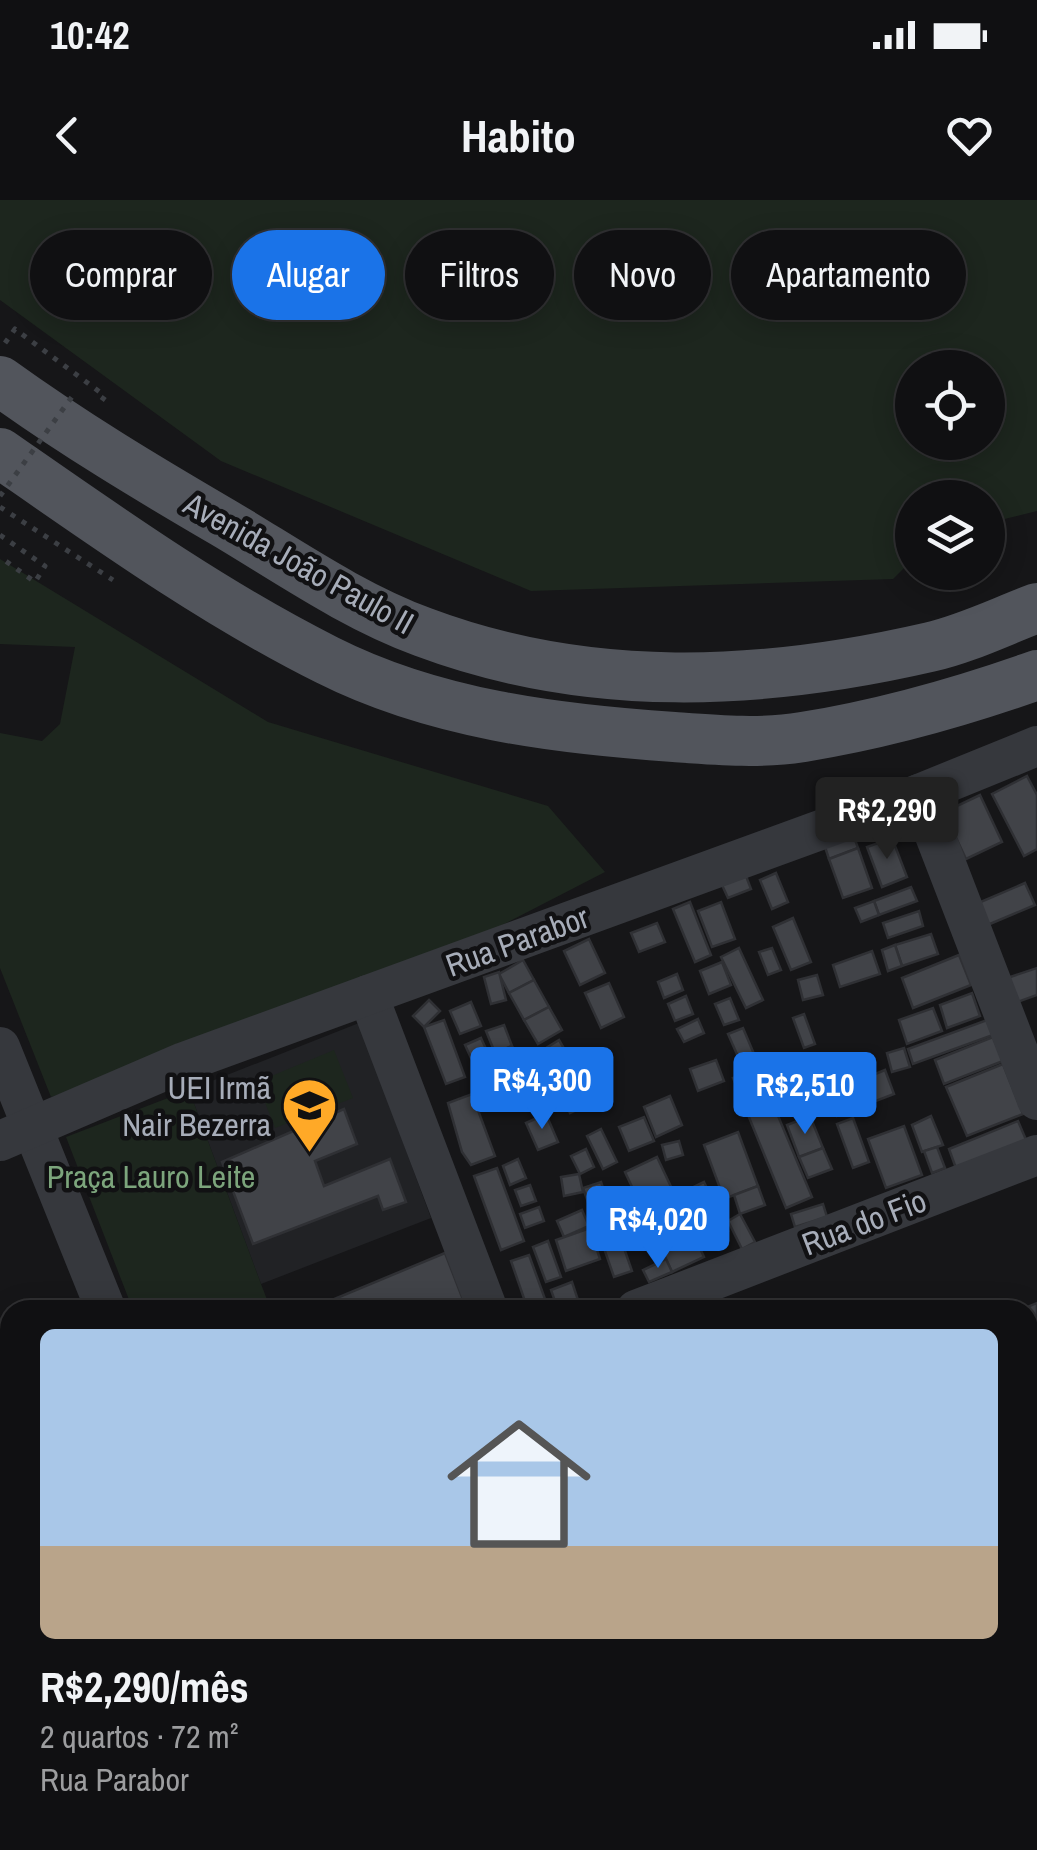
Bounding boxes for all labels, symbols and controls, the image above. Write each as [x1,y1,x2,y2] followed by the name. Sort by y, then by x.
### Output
[50,10,130,61] text: 10:42
[461,105,576,166] text: Habito
[40,108,95,163] icon: back
[942,108,997,163] icon: heart
[30,230,212,320] chip: Comprar
[232,230,385,320] chip: Alugar
[405,230,554,320] chip: Filtros
[574,230,711,320] chip: Novo
[731,230,966,320] chip: Apartamento
[895,350,1005,590] map controls
[895,350,1005,460] button: locate
[895,480,1005,590] button: layers
[176,482,422,644] street label: Avenida João Paulo II
[795,777,979,862] pin: R$2,290
[837,788,937,831] text: R$2,290
[440,895,594,987] street label: Rua Parabor
[450,1047,634,1132] pin: R$4,300
[713,1052,897,1137] pin: R$2,510
[492,1058,592,1101] text: R$4,300
[755,1063,855,1106] text: R$2,510
[122,1066,271,1146] place label: UEI Irmã Nair Bezerra
[280,1075,340,1154] school or university icon: UEI Irmã Nair Bezerra
[47,1155,255,1198] park label: Praça Lauro Leite
[796,1179,932,1265] street label: Rua do Fio
[566,1186,750,1271] pin: R$4,020
[608,1197,708,1240] text: R$4,020
[429,1394,609,1574] icon: home
[40,1659,249,1715] text: R$2,290/mês
[40,1715,238,1758] text: 2 quartos · 72 m²
[40,1758,189,1801] text: Rua Parabor

